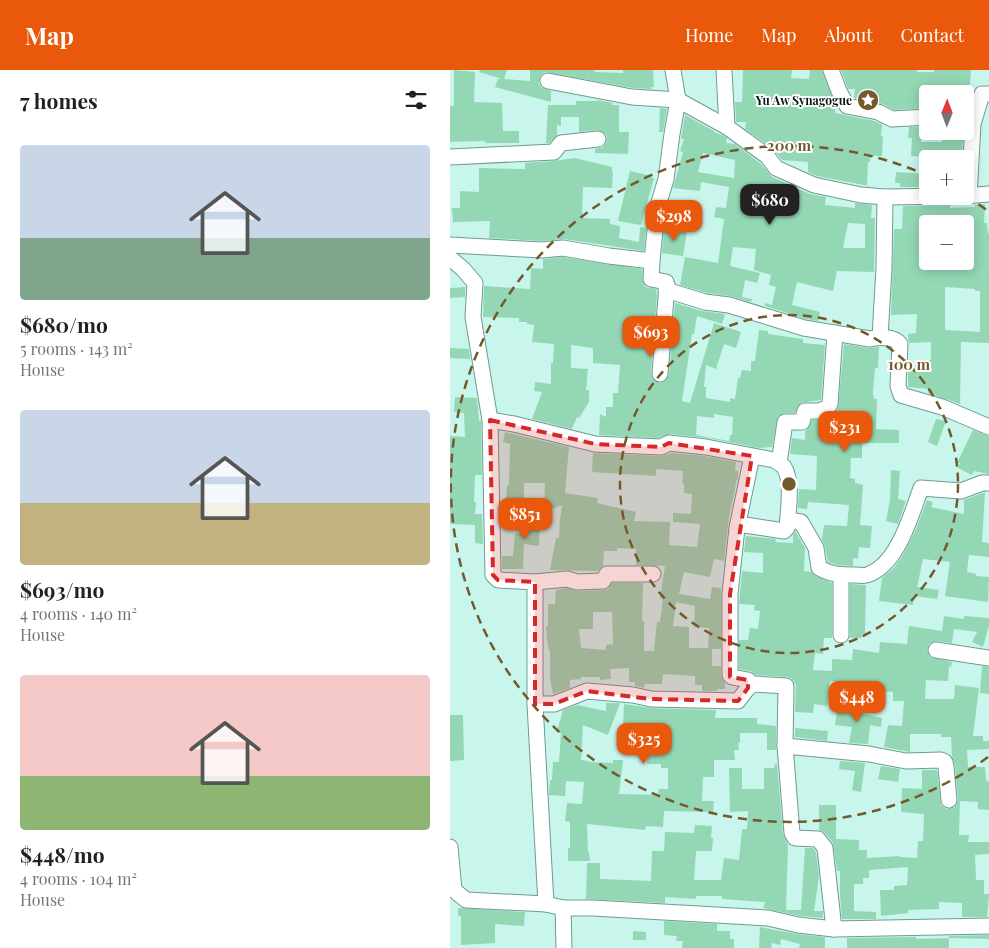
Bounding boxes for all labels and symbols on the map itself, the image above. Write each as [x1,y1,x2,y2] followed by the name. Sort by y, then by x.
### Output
[919,85,974,140] north arrow
[856,88,880,112] place icon: Yu Aw Synagogue
[755,92,852,108] place label: Yu Aw Synagogue
[767,135,812,155] text: 200 m
[740,184,800,226] pin: $680
[644,200,704,242] pin: $298
[621,316,681,358] pin: $693
[888,354,931,374] text: 100 m
[815,410,875,453] pin: $231
[780,475,798,493] centre of rings
[495,498,555,540] pin: $851
[827,680,887,723] pin: $448
[614,722,674,765] pin: $325

